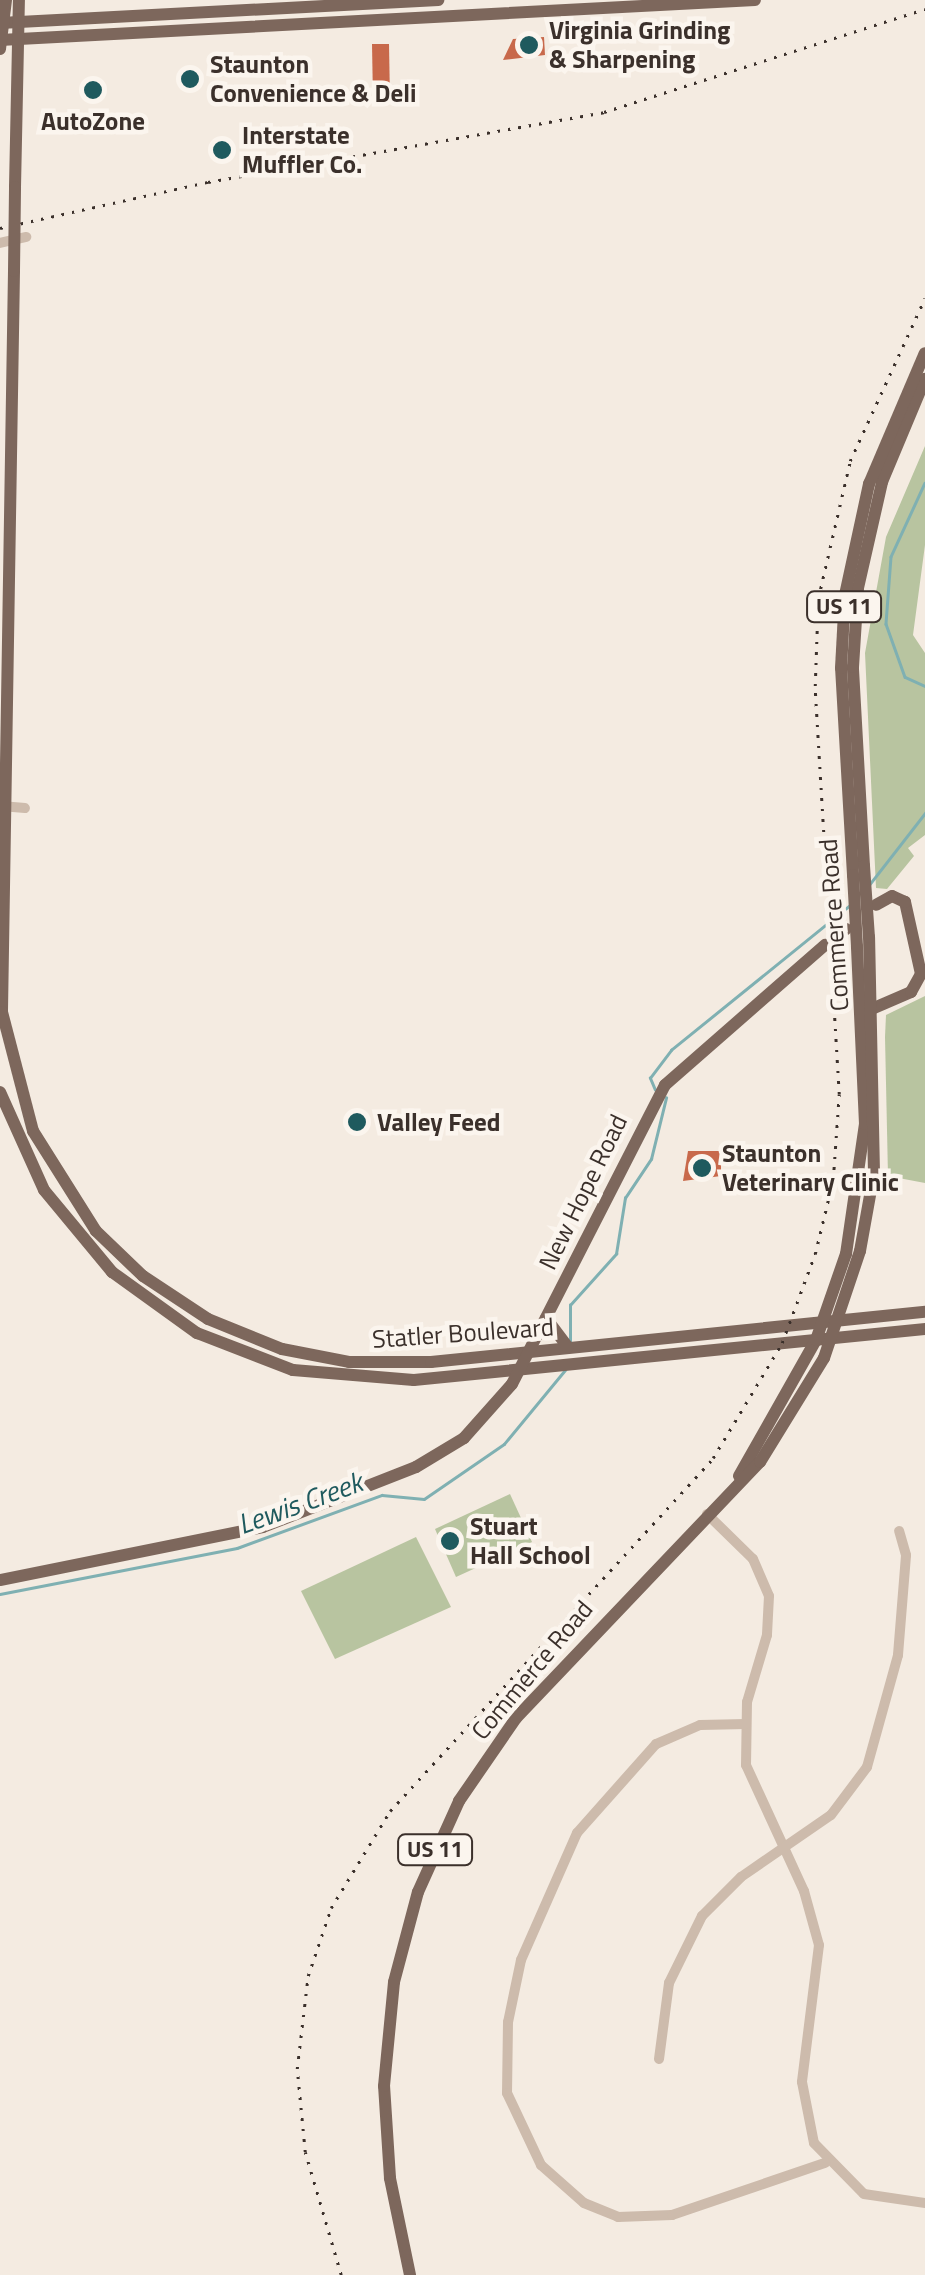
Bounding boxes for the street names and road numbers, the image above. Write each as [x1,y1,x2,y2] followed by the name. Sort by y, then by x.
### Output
[804,590,884,624] road number: US 11
[813,838,855,1012] street label: Commerce Road
[532,1109,634,1275] street label: New Hope Road
[371,1312,555,1354] street label: Statler Boulevard
[465,1594,599,1746] street label: Commerce Road
[395,1833,475,1867] road number: US 11

